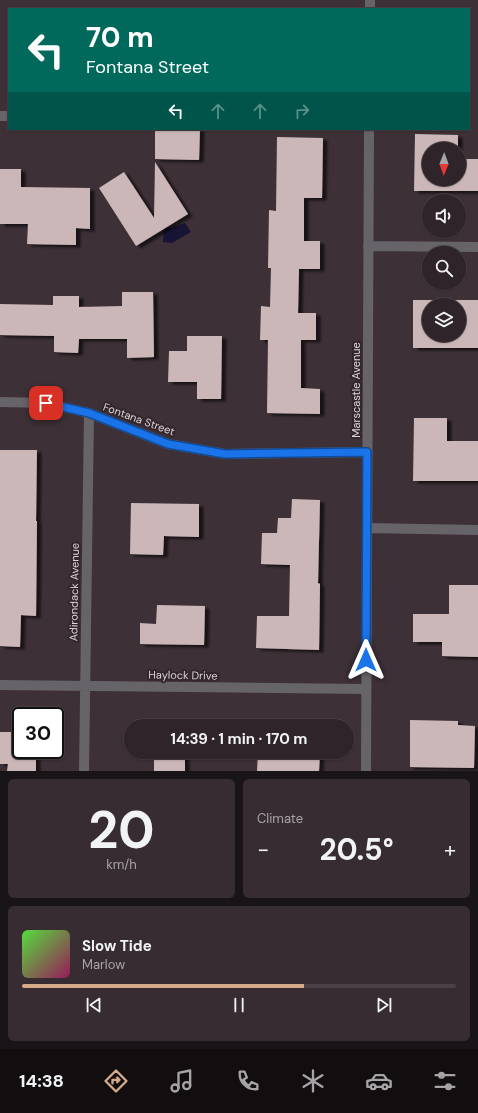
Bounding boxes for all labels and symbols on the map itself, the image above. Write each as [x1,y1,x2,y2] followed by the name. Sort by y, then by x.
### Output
[422,142,466,186] north arrow
[349,342,363,438] street label: Marscastle Avenue
[29,386,63,420] pin
[101,400,177,438] street label: Fontana Street
[66,543,82,641] street label: Adirondack Avenue
[345,639,387,681] position arrow
[148,667,218,683] street label: Haylock Drive
[12,707,64,759] speed limit sign: 30

